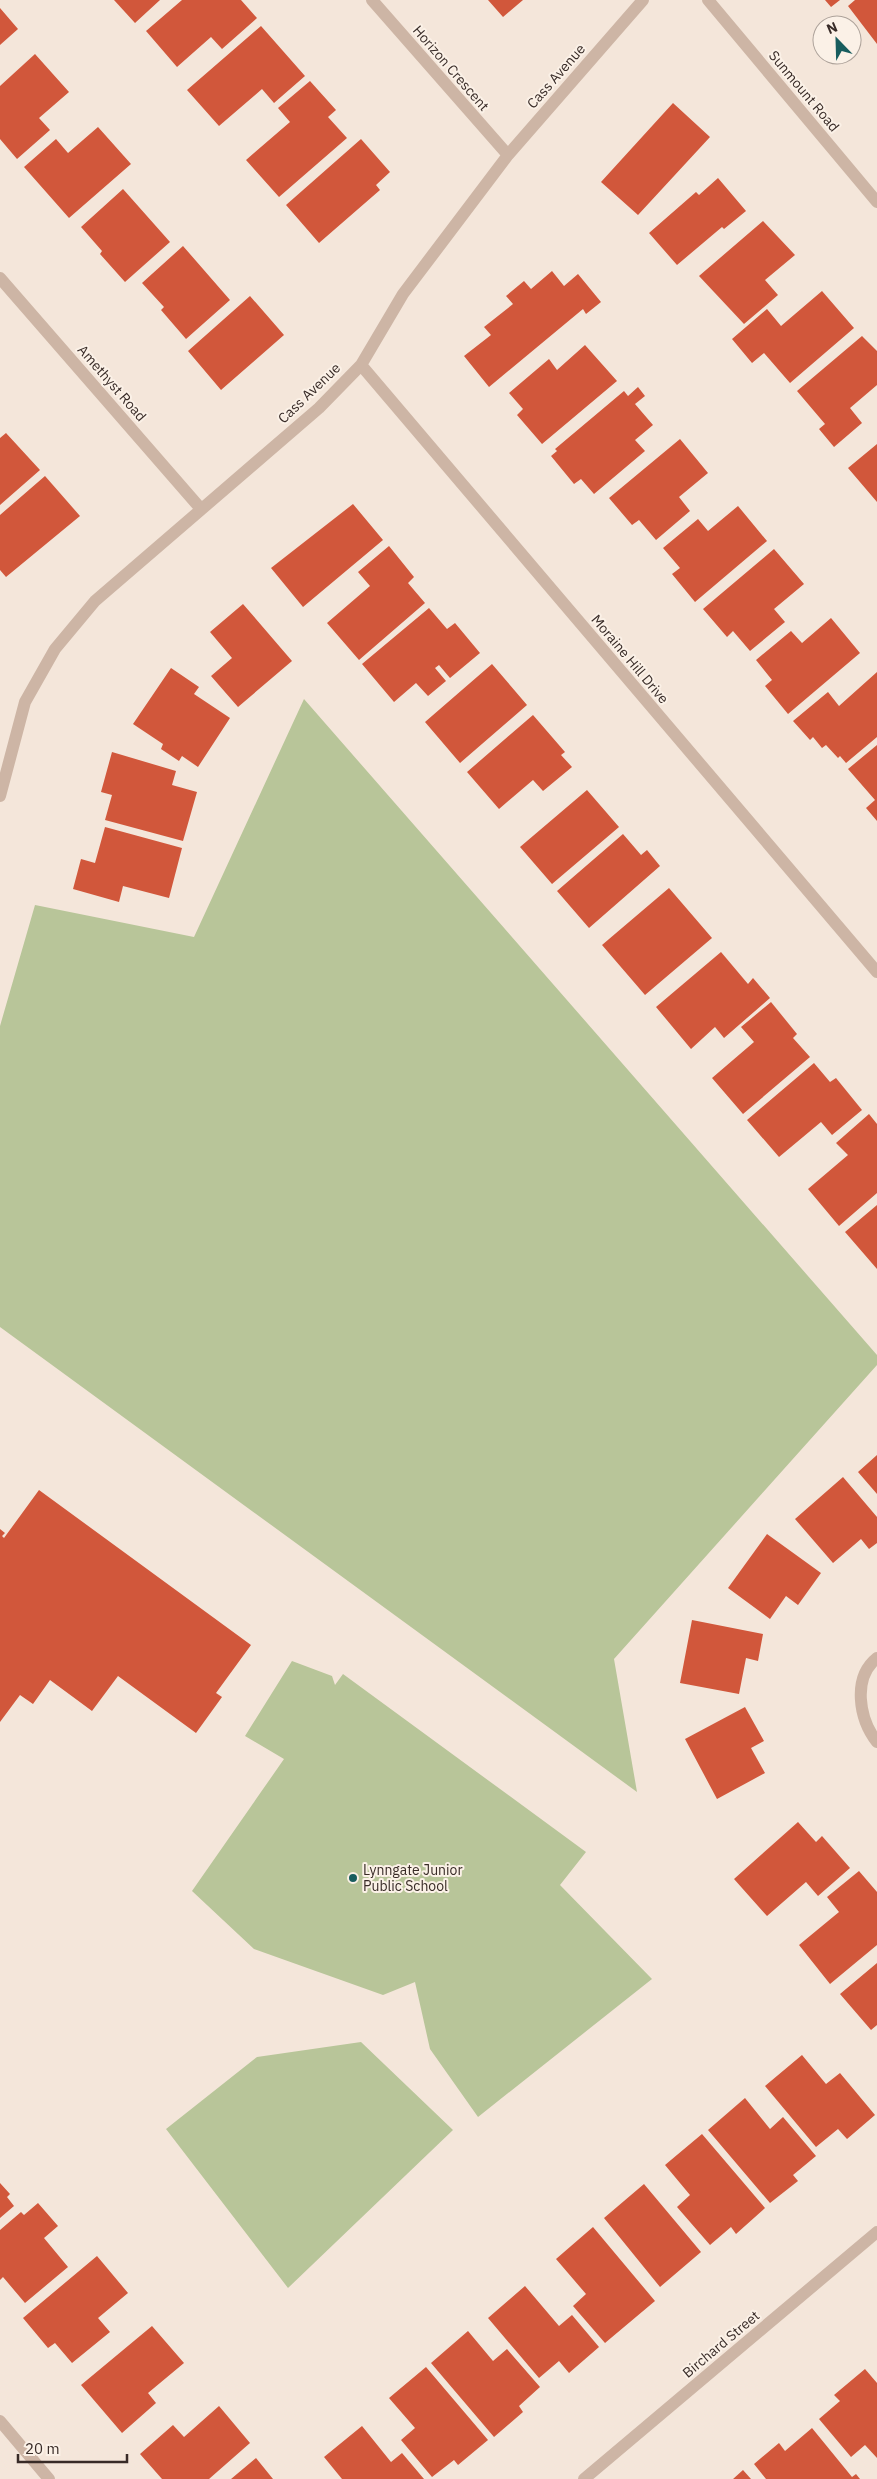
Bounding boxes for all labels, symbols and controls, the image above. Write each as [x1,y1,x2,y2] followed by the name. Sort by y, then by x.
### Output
[812,15,862,65] north arrow
[824,18,840,38] text: N
[409,21,493,115] street label: Horizon Crescent
[523,40,589,112] street label: Cass Avenue
[765,47,843,135] street label: Sunmount Road
[74,341,150,425] street label: Amethyst Road
[274,359,344,427] street label: Cass Avenue
[587,611,673,708] street label: Moraine Hill Drive
[363,1861,463,1895] place label: Lynngate Junior Public School
[347,1872,359,1884] marker: Lynngate Junior Public School
[679,2306,763,2381] street label: Birchard Street
[18,2432,126,2464] scale bar
[25,2439,60,2458] text: 20 m

